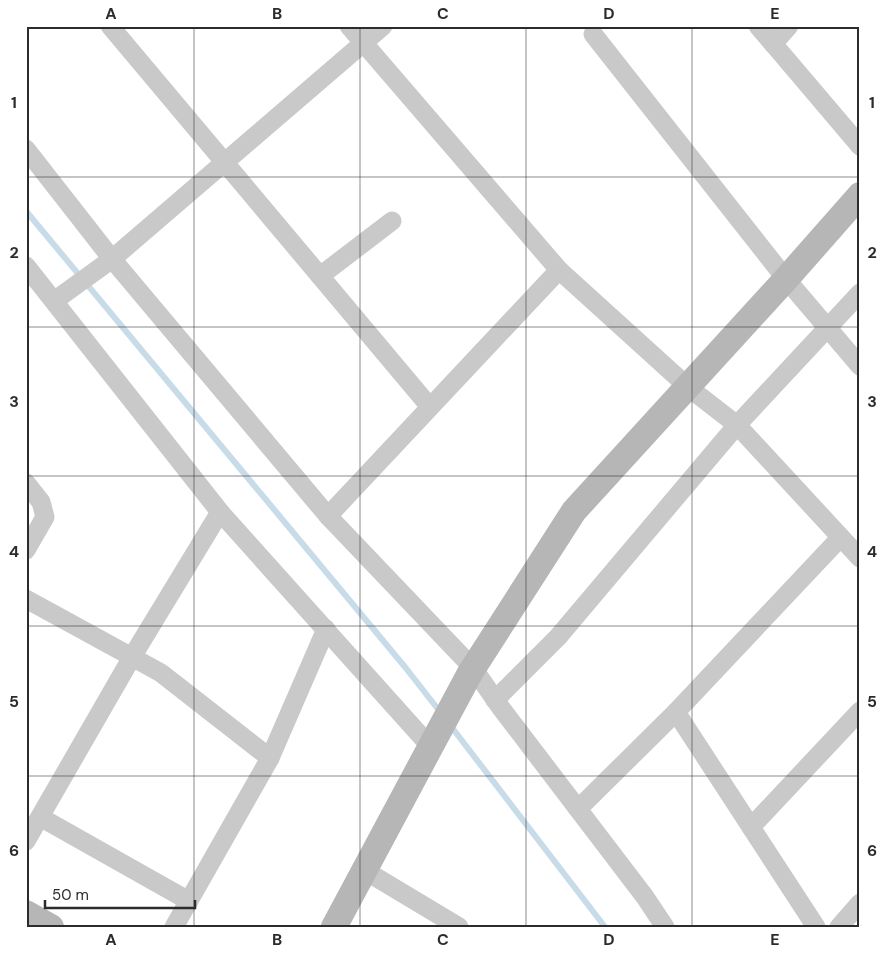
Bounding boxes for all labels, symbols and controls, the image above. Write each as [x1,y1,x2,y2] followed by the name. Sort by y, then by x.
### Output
[105,3,117,24] text: A
[272,3,282,24] text: B
[437,3,449,24] text: C
[603,3,615,24] text: D
[770,3,780,24] text: E
[11,92,17,113] text: 1
[869,92,875,113] text: 1
[9,242,19,263] text: 2
[867,242,877,263] text: 2
[9,391,19,412] text: 3
[867,391,877,412] text: 3
[9,541,19,562] text: 4
[867,541,877,562] text: 4
[9,691,19,712] text: 5
[867,691,877,712] text: 5
[9,840,19,861] text: 6
[867,840,877,861] text: 6
[45,878,195,910] scale bar
[52,885,89,905] text: 50 m
[105,929,117,950] text: A
[272,929,282,950] text: B
[437,929,449,950] text: C
[603,929,615,950] text: D
[770,929,780,950] text: E

